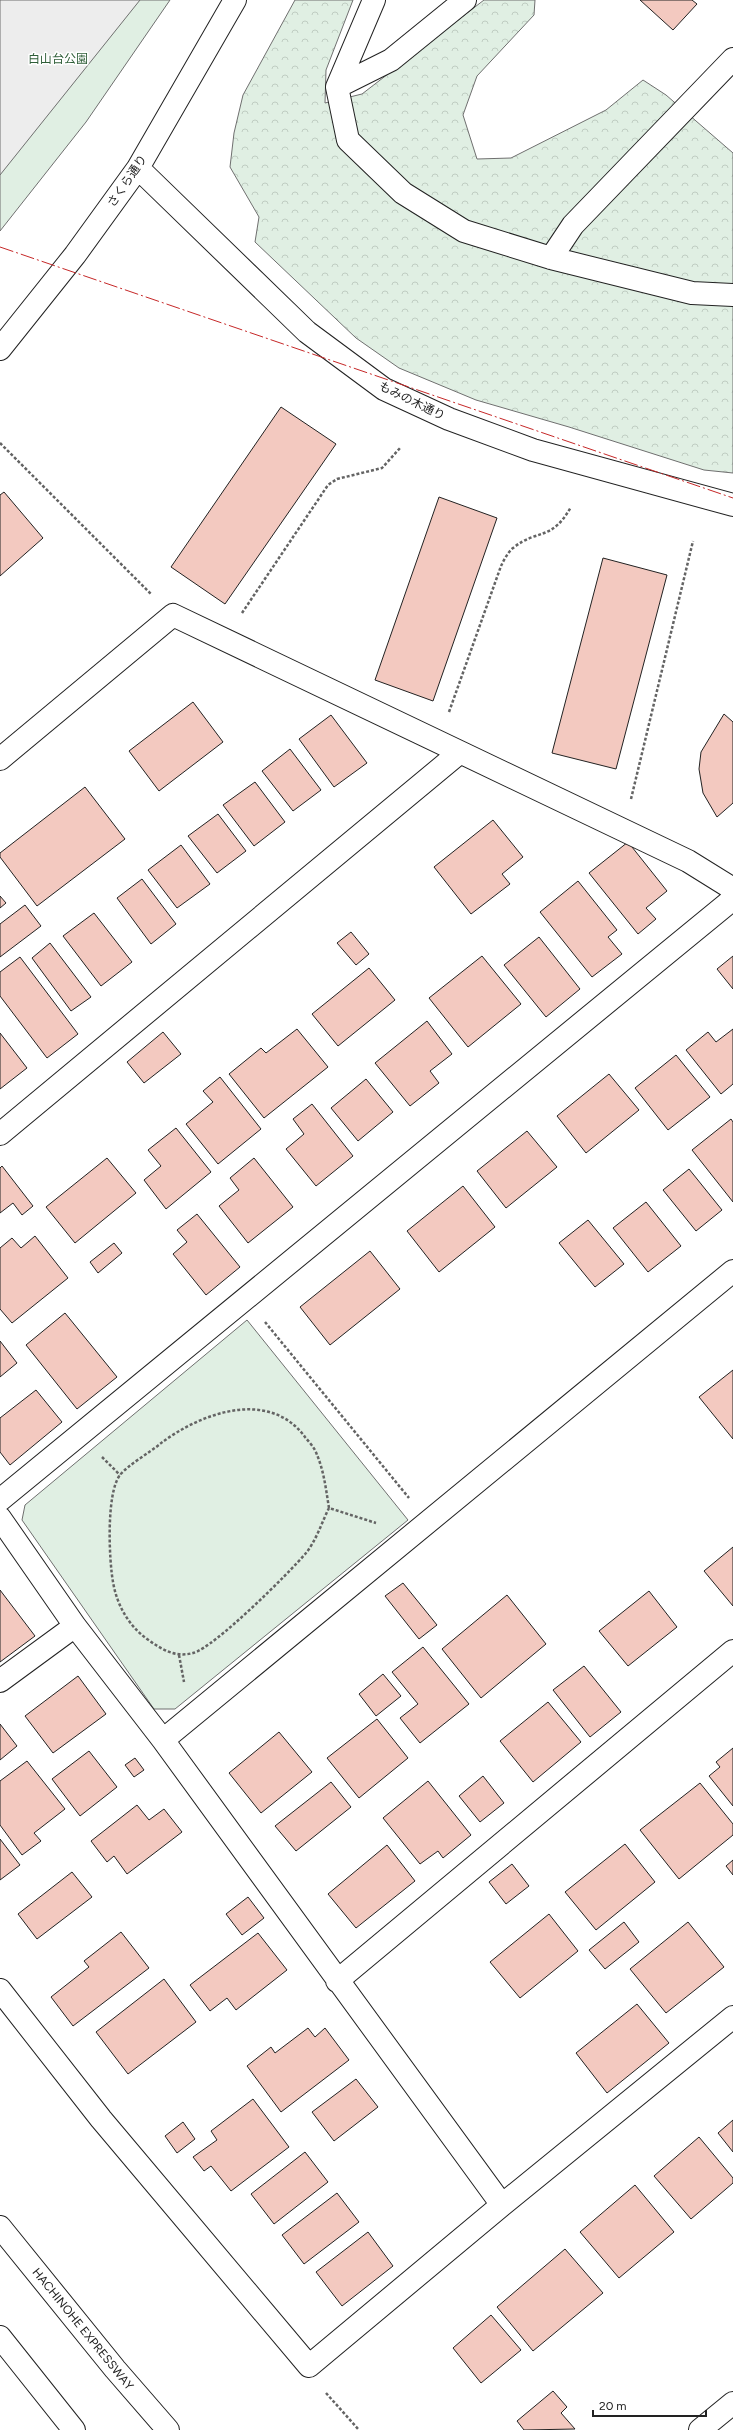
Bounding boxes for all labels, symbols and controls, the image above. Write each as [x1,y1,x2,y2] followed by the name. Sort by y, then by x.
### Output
[28,52,88,66] park label: 白山台公園
[104,152,150,210] street label: さくら通り
[377,379,447,423] street label: もみの木通り
[30,2265,137,2393] street label: HACHINOHE EXPRESSWAY
[593,2392,706,2418] scale bar
[599,2399,627,2413] text: 20 m

